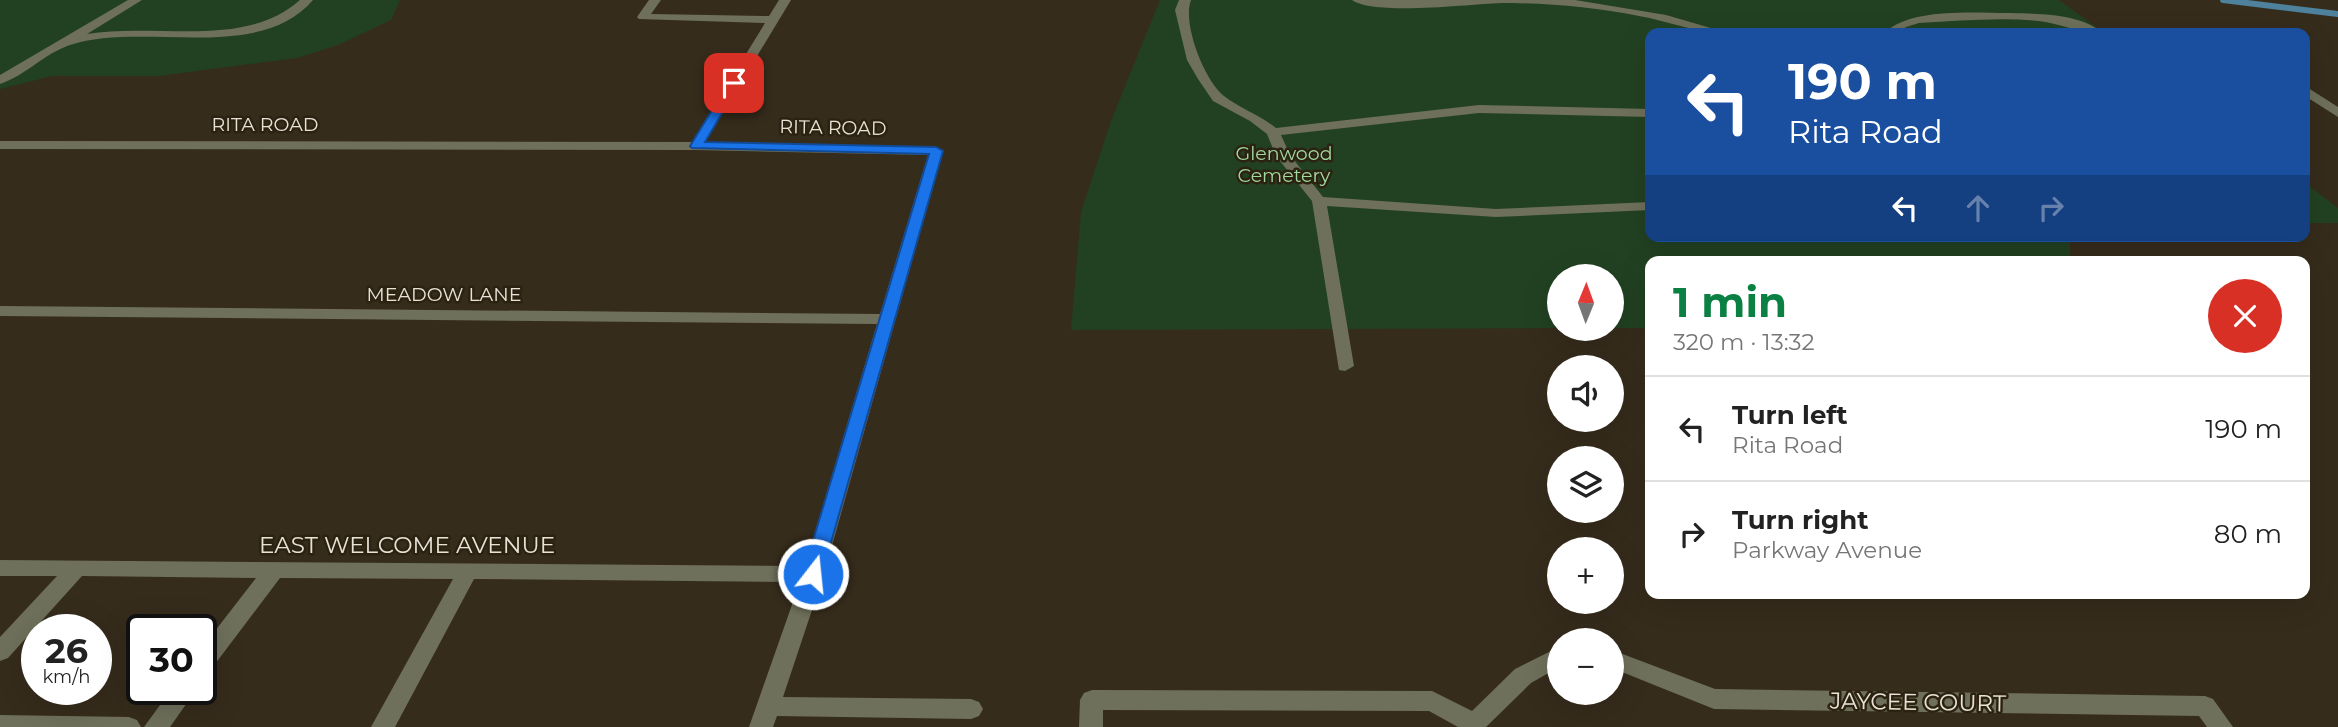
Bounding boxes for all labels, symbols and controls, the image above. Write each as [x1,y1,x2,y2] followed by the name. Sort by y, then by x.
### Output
[1788,52,1937,111] text: 190 m
[704,53,764,113] pin
[1673,56,1764,147] icon: left
[715,64,753,102] icon: arrive
[1788,112,1943,151] text: Rita Road
[211,113,319,136] street label: RITA ROAD
[779,115,887,140] street label: RITA ROAD
[1235,142,1333,187] park label: Glenwood Cemetery
[1886,189,1924,227] icon: left
[1959,189,1997,227] icon: ahead
[2032,189,2070,227] icon: right
[1547,264,1624,341] north arrow
[1547,264,1624,705] map controls
[1673,276,1787,328] text: 1 min
[2208,279,2282,353] button: close
[367,283,521,306] street label: MEADOW LANE
[1673,328,1814,356] text: 320 m · 13:32
[1547,355,1624,432] button: sound
[1732,399,1848,431] text: Turn left
[1673,410,1711,448] icon: left
[2205,413,2282,445] text: 190 m
[1732,431,1843,459] text: Rita Road
[1547,446,1624,523] button: layers
[1732,504,1868,536] text: Turn right
[1673,515,1711,553] icon: right
[2214,518,2282,550] text: 80 m
[259,531,555,559] street label: EAST WELCOME AVENUE
[1732,536,1922,564] text: Parkway Avenue
[776,537,850,611] position arrow
[1547,537,1624,614] button: +
[126,614,217,705] speed limit sign: 30
[1547,628,1624,705] button: −
[45,629,88,672] text: 26
[42,666,91,688] text: km/h
[1829,686,2007,718] street label: JAYCEE COURT

